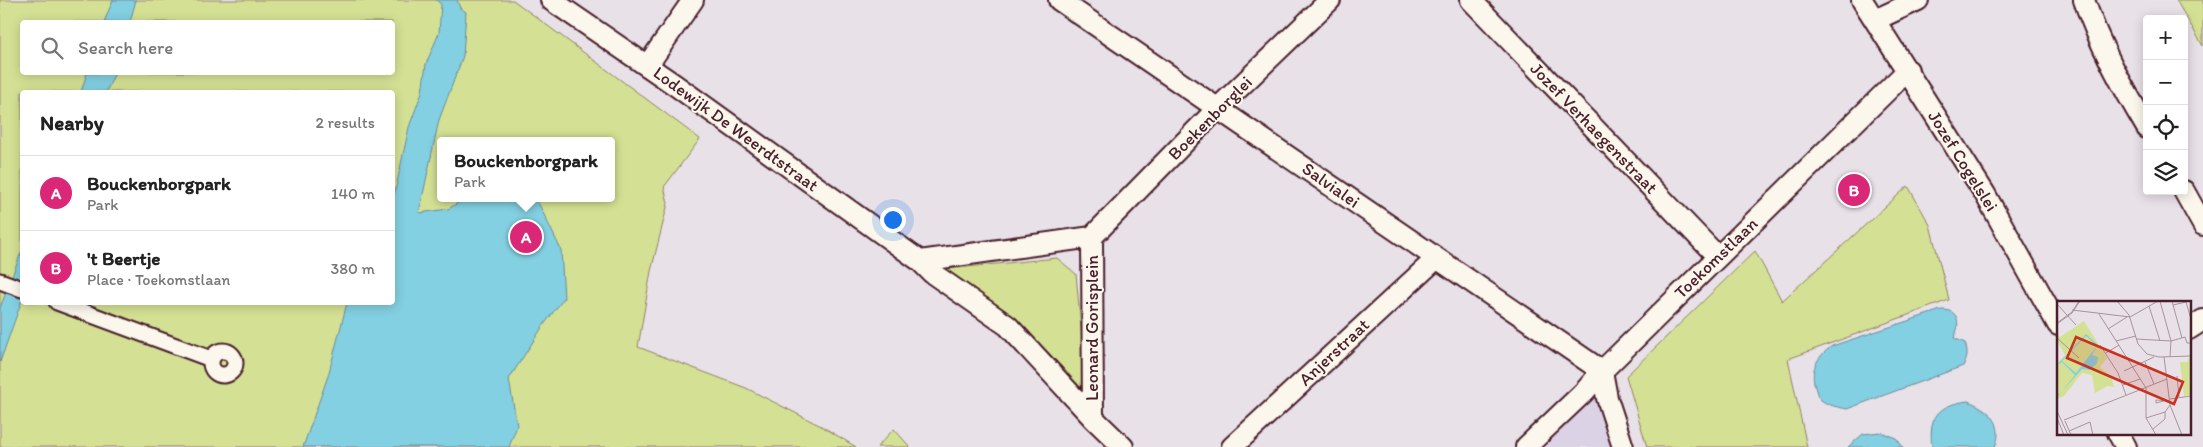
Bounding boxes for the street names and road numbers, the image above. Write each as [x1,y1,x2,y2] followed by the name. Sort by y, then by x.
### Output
[1526,58,1663,198] street label: Jozef Verhaegenstraat
[649,62,823,197] street label: Lodewijk De Weerdtstraat
[1163,71,1257,165] street label: Boekenborglei
[1923,106,2003,216] street label: Jozef Cogelslei
[1298,157,1364,213] street label: Salvialei
[1670,213,1762,303] street label: Toekomstlaan
[1081,255,1103,401] street label: Leonard Gorisplein
[1294,314,1374,390] street label: Anjerstraat

